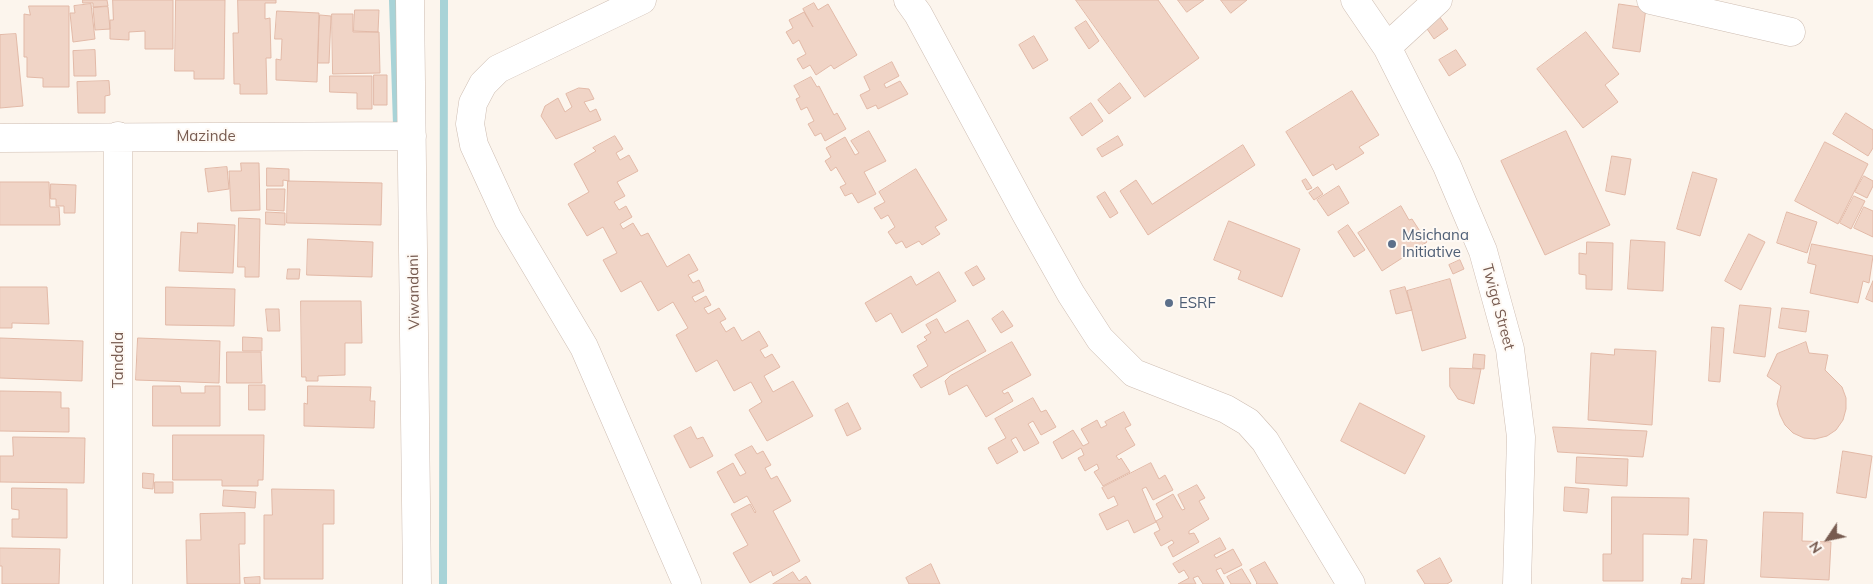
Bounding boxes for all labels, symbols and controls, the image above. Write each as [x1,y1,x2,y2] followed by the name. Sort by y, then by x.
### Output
[176,127,236,145] street label: Mazinde
[1402,226,1469,261] place label: Msichana Initiative
[1386,238,1398,250] marker: Msichana Initiative
[404,254,424,330] street label: Viwandani
[1478,262,1518,352] street label: Twiga Street
[1179,294,1216,312] place label: ESRF
[1163,297,1175,309] marker: ESRF
[109,332,127,388] street label: Tandala
[1803,514,1853,564] north arrow
[1805,538,1826,557] text: N

